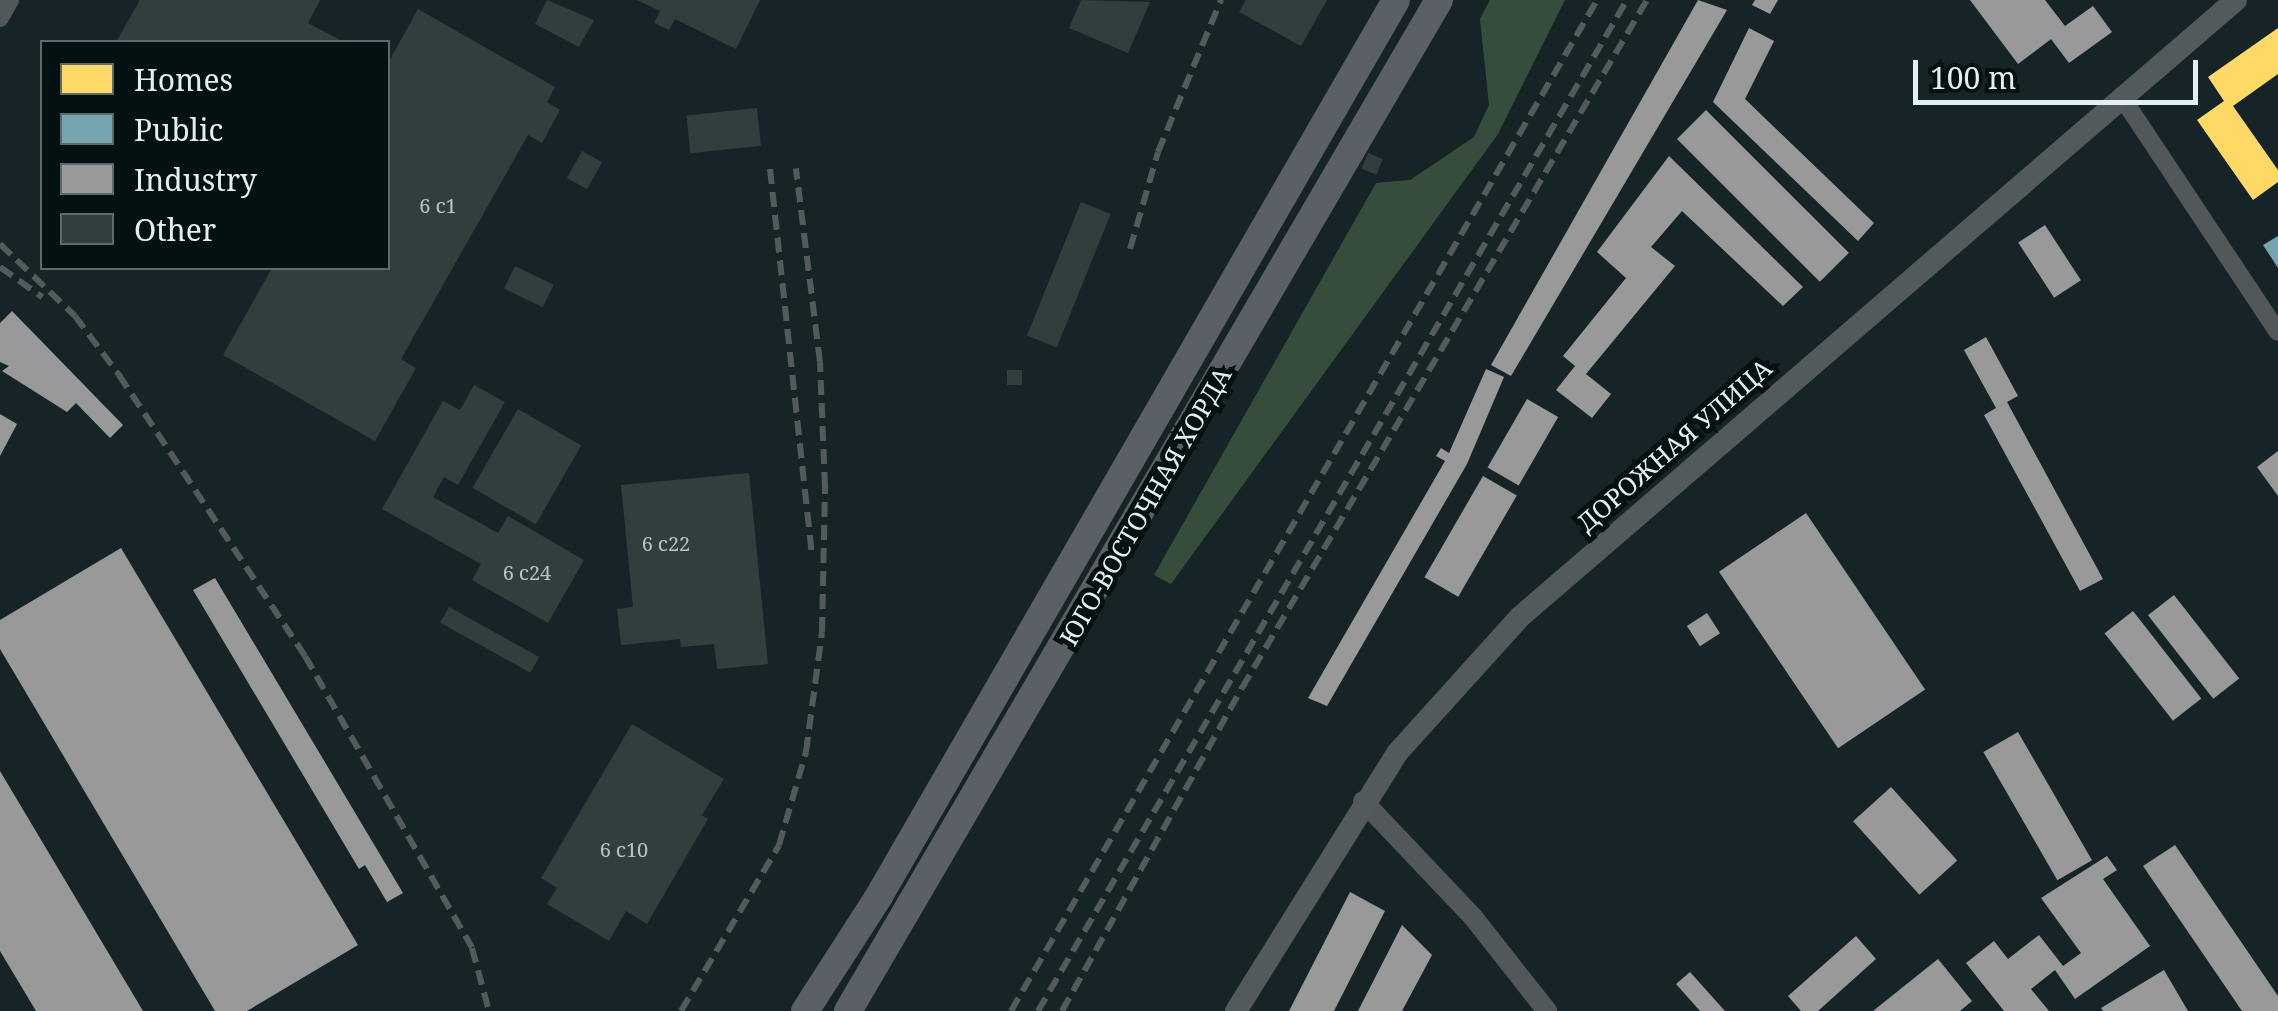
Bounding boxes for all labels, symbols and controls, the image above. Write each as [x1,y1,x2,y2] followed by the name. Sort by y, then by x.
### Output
[40,40,390,270] legend
[1918,40,2203,102] scale bar
[1930,57,2016,98] text: 100 m
[134,59,233,100] text: Homes
[134,109,223,150] text: Public
[134,159,257,200] text: Industry
[419,193,457,217] house number: 6 с1
[134,209,216,250] text: Other
[1571,352,1777,538] street label: ДОРОЖНАЯ УЛИЦА
[1053,362,1237,650] street label: ЮГО-ВОСТОЧНАЯ ХОРДА
[642,531,690,555] house number: 6 с22
[503,560,551,584] house number: 6 с24
[600,837,648,861] house number: 6 с10

